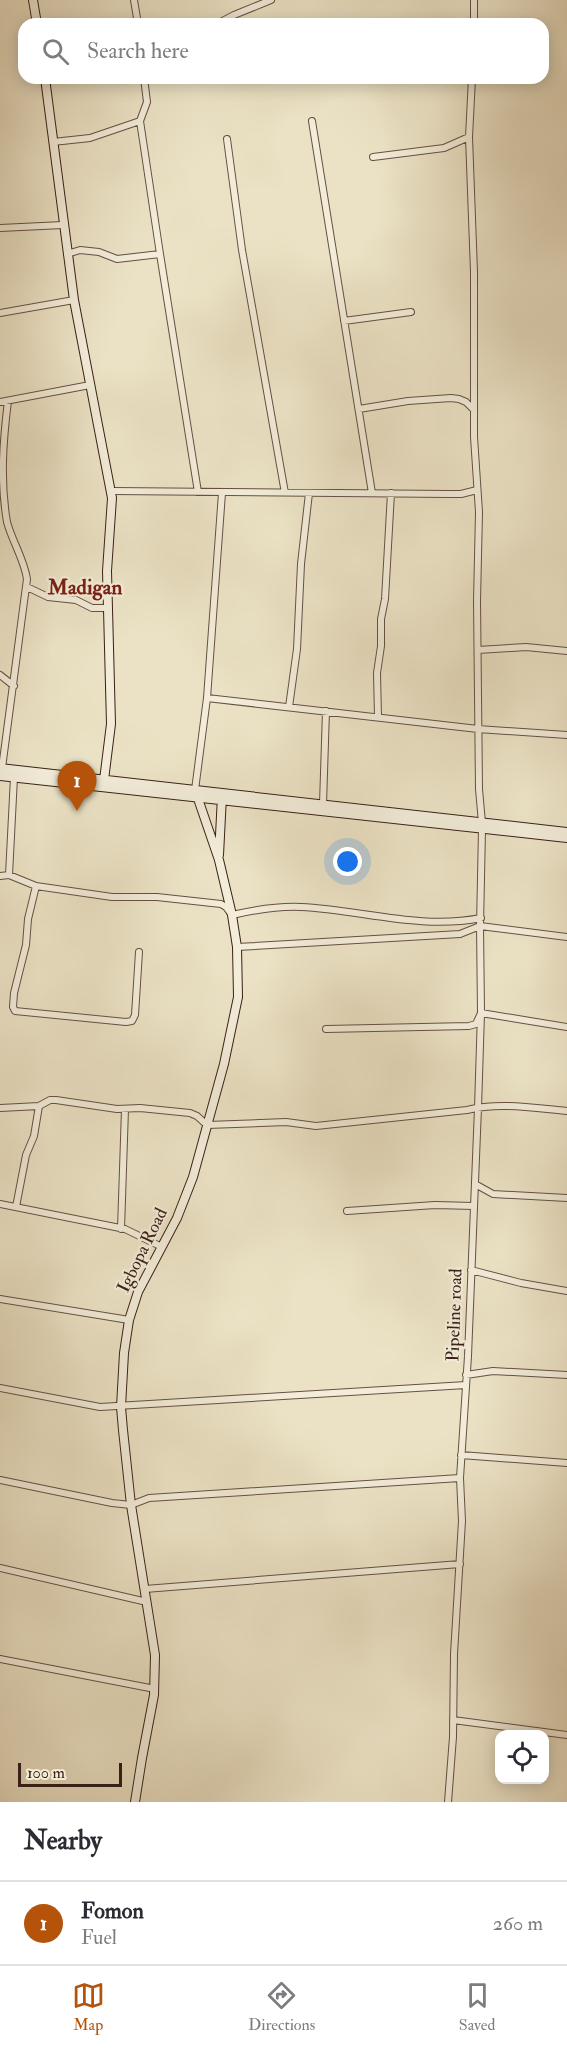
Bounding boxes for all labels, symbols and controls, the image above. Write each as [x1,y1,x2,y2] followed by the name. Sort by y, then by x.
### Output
[18,18,549,84] search box
[39,35,72,68] icon: search
[87,37,189,65] text: Search here
[47,574,122,601] district label: Madigan
[58,762,97,811] pin: 1
[333,847,362,876] your location
[112,1204,173,1296] street label: Igbopa Road
[441,1268,468,1362] street label: Pipeline road
[495,1730,549,1784] map controls
[495,1730,549,1784] button: locate
[18,1760,122,1788] scale bar
[27,1763,65,1783] text: 100 m
[24,1825,102,1857] text: Nearby
[81,1897,144,1925] text: Fomon
[40,1911,47,1936] text: 1
[493,1911,543,1936] text: 260 m
[81,1925,117,1950] text: Fuel
[72,1979,105,2035] tab: Map
[248,1979,315,2035] tab: Directions
[459,1979,495,2035] tab: Saved

